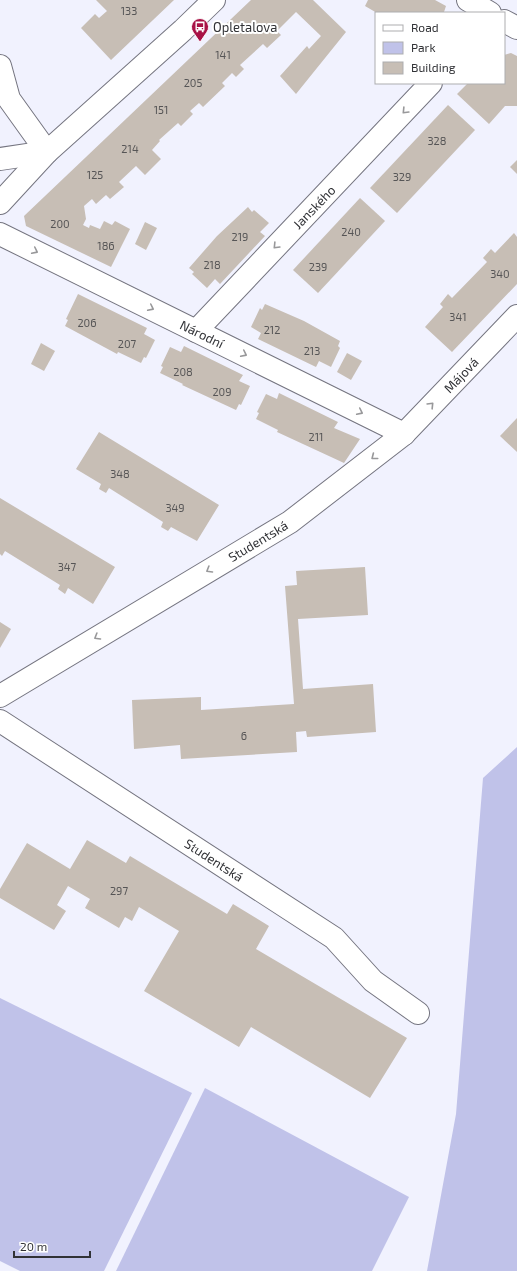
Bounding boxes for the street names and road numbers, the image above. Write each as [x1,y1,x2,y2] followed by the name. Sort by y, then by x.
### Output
[289,182,339,232] street label: Janského
[177,317,227,352] street label: Národní
[440,354,482,396] street label: Májová
[225,517,291,565] street label: Studentská
[182,835,246,885] street label: Studentská

